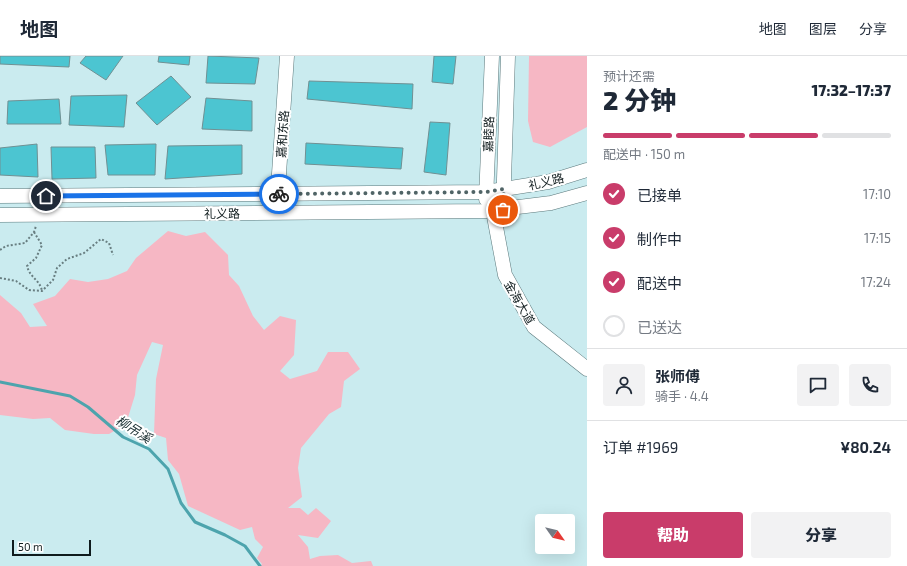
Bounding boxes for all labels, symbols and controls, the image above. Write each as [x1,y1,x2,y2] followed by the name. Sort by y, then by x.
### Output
[20,17,58,40] text: 地图
[759,20,787,37] text: 地图
[809,20,837,37] text: 图层
[859,20,887,37] text: 分享
[603,68,655,84] text: 预计还需
[812,81,891,99] text: 17:32–17:37
[603,84,676,115] text: 2 分钟
[273,110,291,158] street label: 嘉和东路
[480,116,496,152] street label: 嘉睦路
[603,146,685,162] text: 配送中 · 150 m
[527,170,565,192] street label: 礼义路
[259,174,299,214] courier
[29,179,63,213] pin
[268,183,290,205] icon: bike
[603,183,625,205] icon: check
[35,185,57,207] icon: home
[637,186,682,204] text: 已接单
[863,186,891,202] text: 17:10
[486,193,520,227] pin
[492,199,514,221] icon: bag
[204,206,240,220] street label: 礼义路
[603,227,625,249] icon: check
[637,230,682,248] text: 制作中
[864,230,891,246] text: 17:15
[603,271,625,293] icon: check
[637,274,682,292] text: 配送中
[861,274,891,290] text: 17:24
[502,278,538,326] street label: 金海大道
[637,318,682,336] text: 已送达
[603,364,645,406] button: person
[797,364,839,406] button: chat
[849,364,891,406] button: phone
[655,367,700,385] text: 张师傅
[655,388,709,404] text: 骑手 · 4.4
[113,412,156,447] water label: 柳吊溪
[603,438,678,456] text: 订单 #1969
[840,438,891,456] text: ¥80.24
[603,512,743,558] button: 帮助
[751,512,891,558] button: 分享
[535,514,575,554] north arrow
[535,514,575,554] map controls
[12,538,91,557] scale bar
[18,540,43,553] text: 50 m

